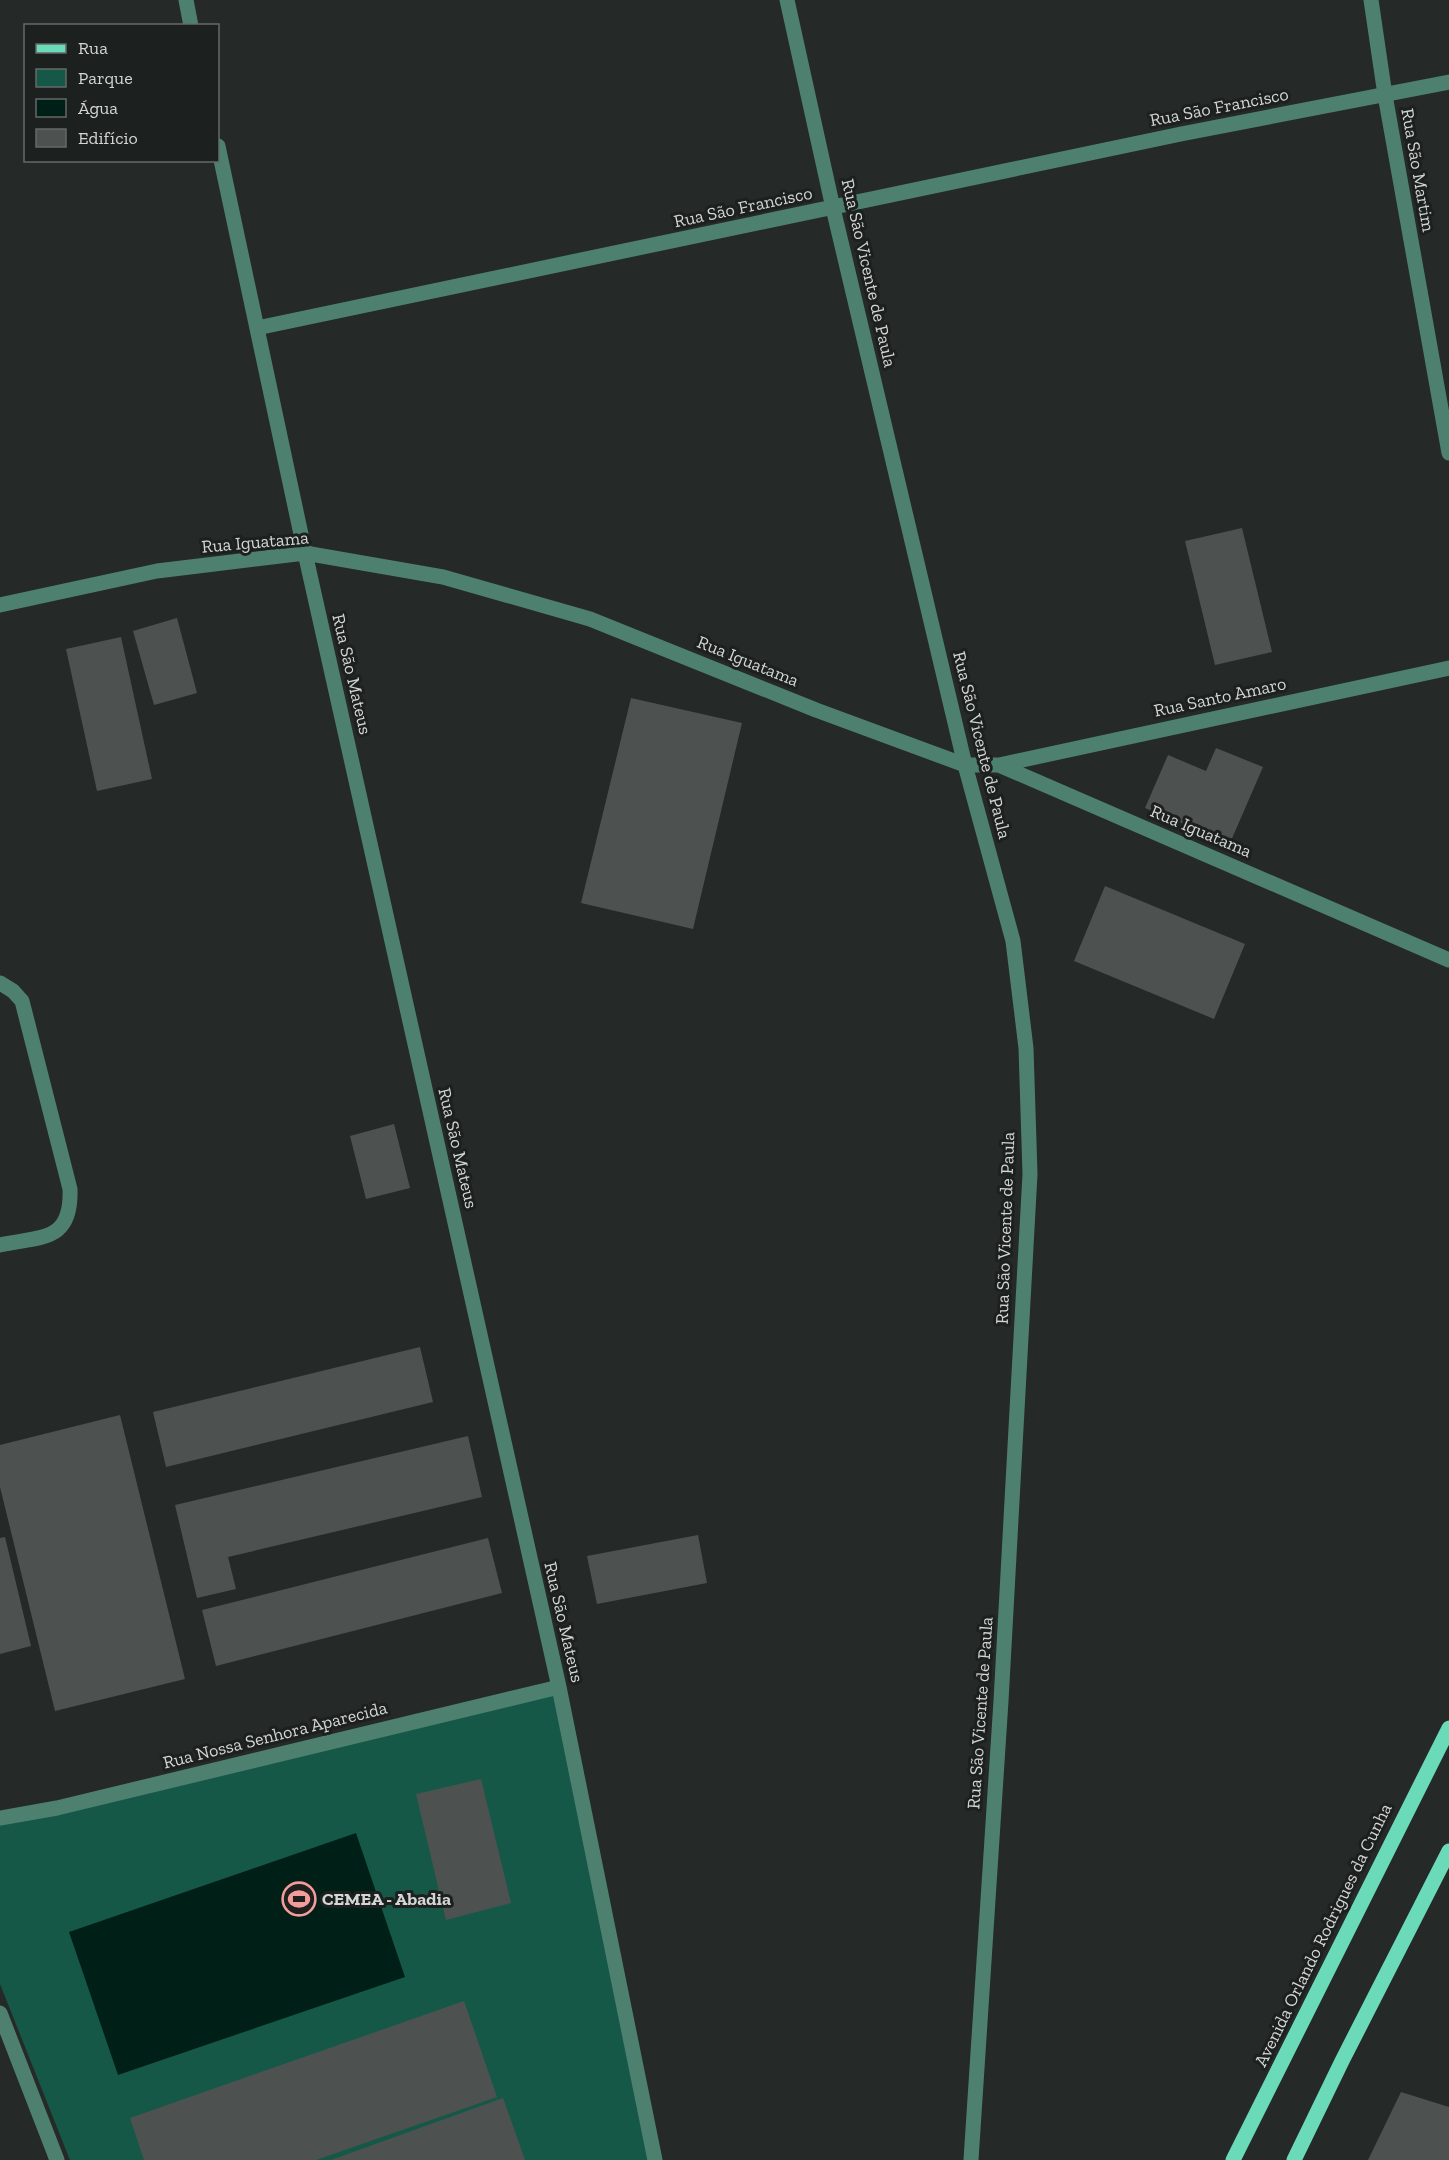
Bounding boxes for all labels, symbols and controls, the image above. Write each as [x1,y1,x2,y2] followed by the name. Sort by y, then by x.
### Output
[24,24,219,162] legend
[78,37,108,59] text: Rua
[78,67,133,89] text: Parque
[1148,83,1290,131] street label: Rua São Francisco
[78,97,118,119] text: Água
[1396,107,1440,234] street label: Rua São Martim
[78,127,138,149] text: Edifício
[837,177,901,370] street label: Rua São Vicente de Paula
[672,182,814,232] street label: Rua São Francisco
[200,526,310,558] street label: Rua Iguatama
[327,612,377,737] street label: Rua São Mateus
[694,631,802,691] street label: Rua Iguatama
[948,649,1016,841] street label: Rua São Vicente de Paula
[1152,672,1288,722] street label: Rua Santo Amaro
[1147,800,1255,862] street label: Rua Iguatama
[433,1086,483,1211] street label: Rua São Mateus
[991,1131,1019,1325] street label: Rua São Vicente de Paula
[539,1560,589,1685] street label: Rua São Mateus
[962,1616,998,1810] street label: Rua São Vicente de Paula
[161,1696,390,1774] street label: Rua Nossa Senhora Aparecida
[1250,1799,1397,2070] street label: Avenida Orlando Rodrigues da Cunha
[281,1881,317,1917] sports icon: CEMEA - Abadia
[322,1888,451,1910] place label: CEMEA - Abadia

